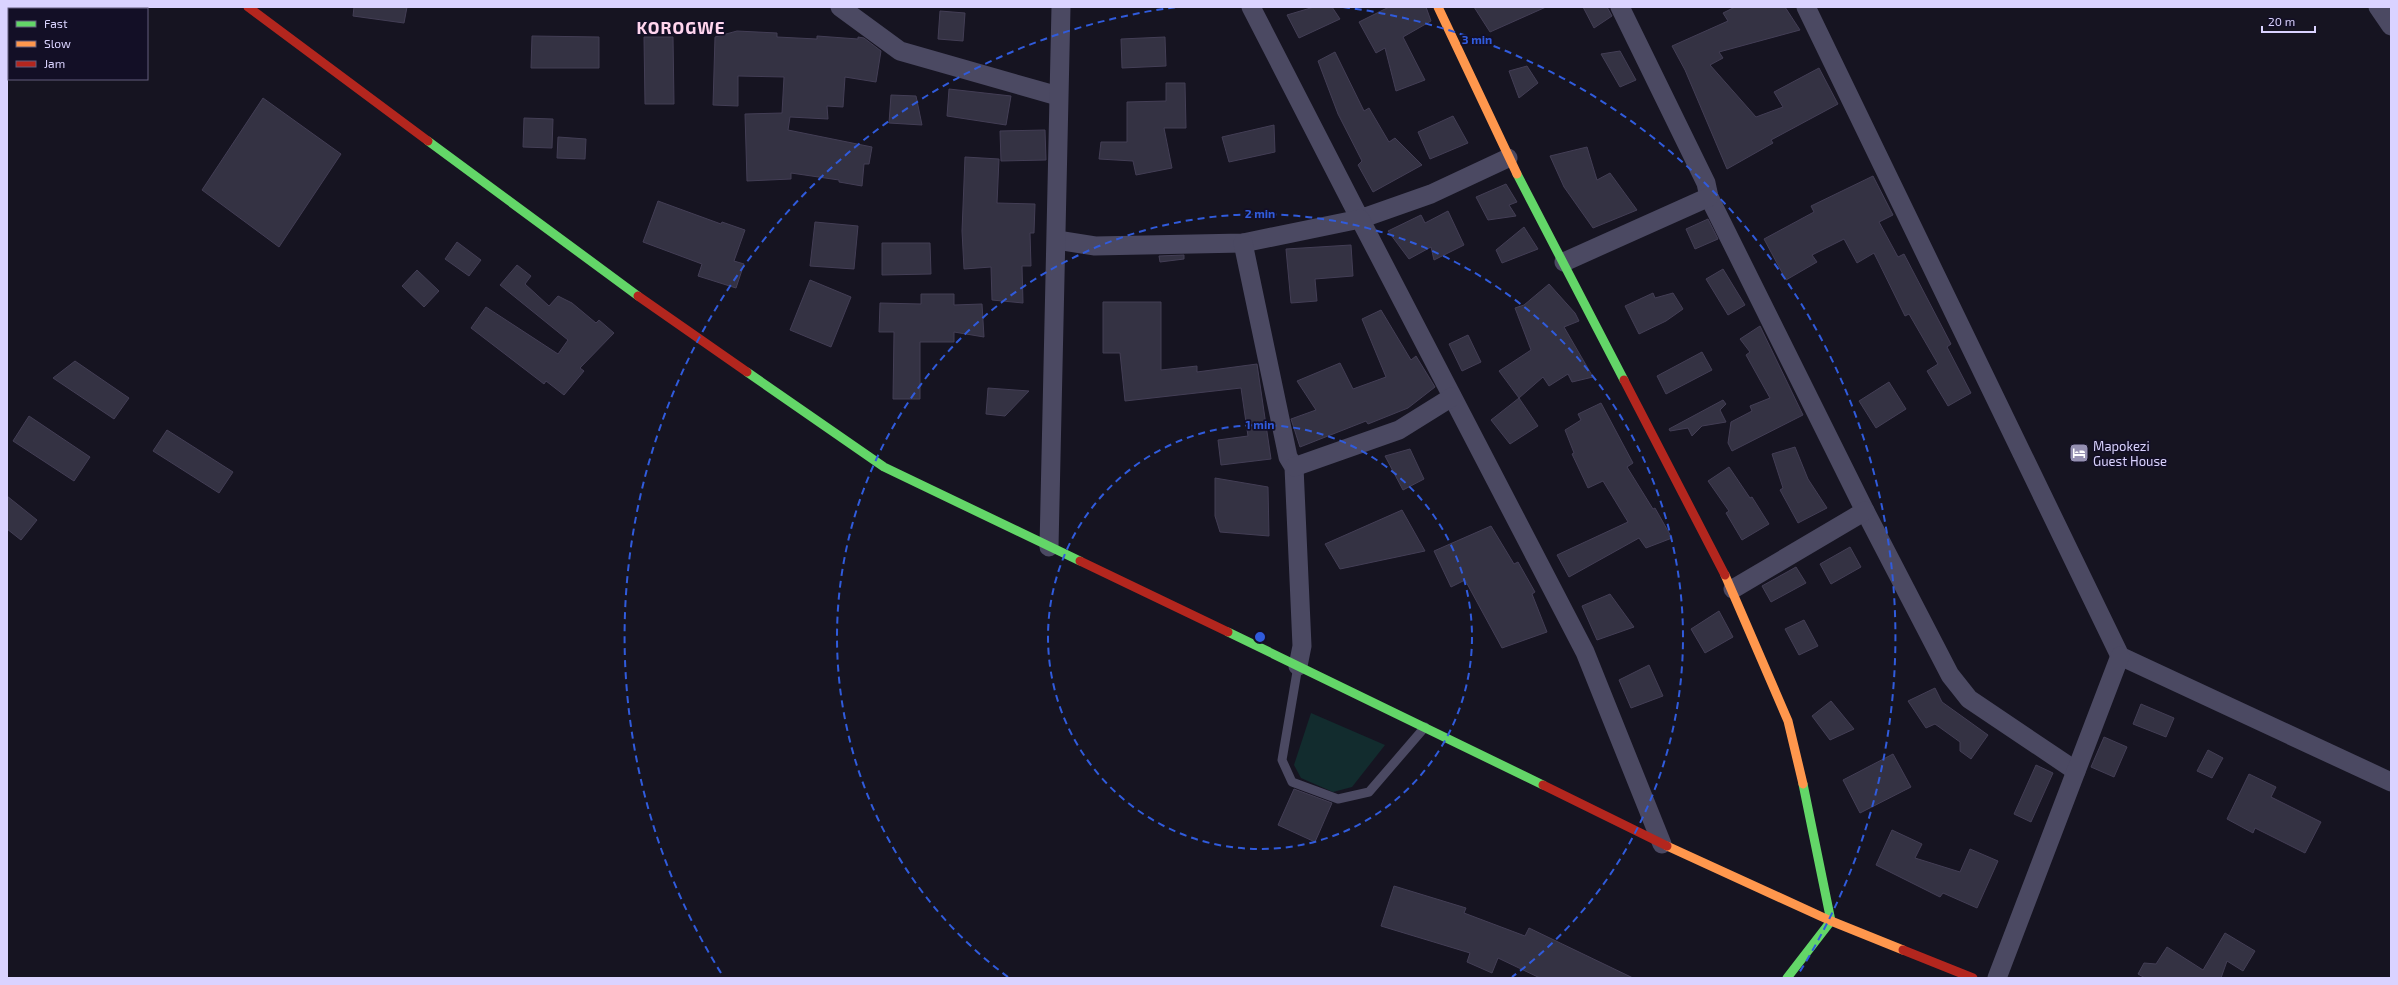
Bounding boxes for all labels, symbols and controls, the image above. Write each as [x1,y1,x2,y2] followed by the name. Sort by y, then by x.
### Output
[8,8,148,80] legend
[2262,8,2315,34] scale bar
[2268,14,2295,28] text: 20 m
[44,16,68,30] text: Fast
[636,17,726,37] district label: KOROGWE
[1462,32,1492,46] text: 3 min
[44,36,71,50] text: Slow
[44,56,65,70] text: Jam
[1245,206,1275,220] text: 2 min
[1246,417,1274,431] text: 1 min
[2093,438,2167,469] place label: Mapokezi Guest House
[2068,442,2090,464] hotel icon: Mapokezi Guest House
[1253,630,1267,644] centre of rings

